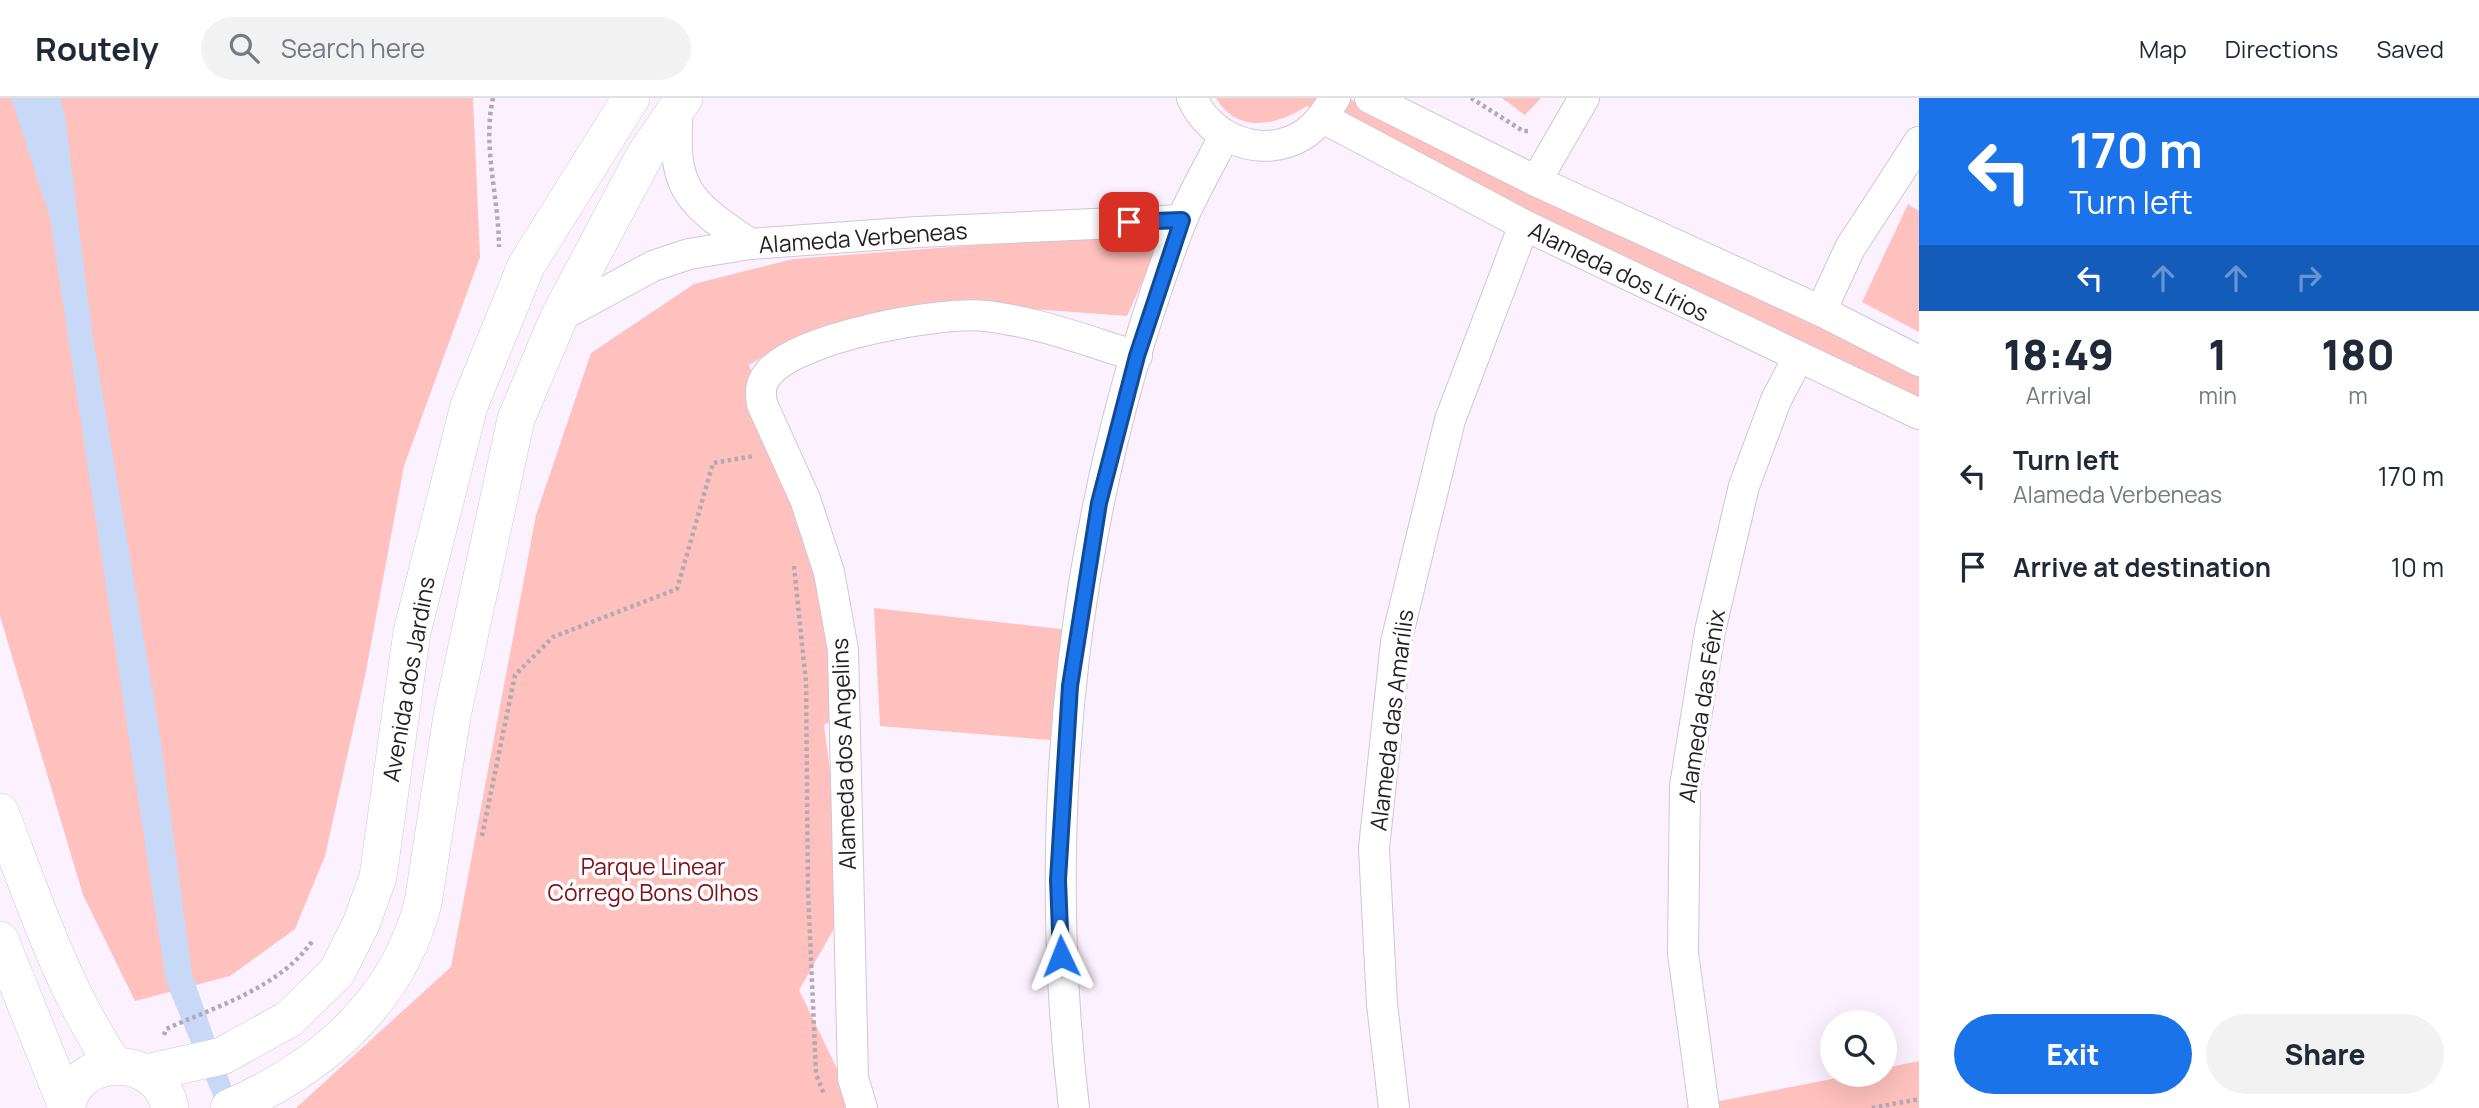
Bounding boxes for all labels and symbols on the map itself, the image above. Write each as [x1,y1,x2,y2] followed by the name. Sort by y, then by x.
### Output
[1099,192,1159,252] pin
[1524,213,1714,329] street label: Alameda dos Lírios
[758,214,968,260] street label: Alameda Verbeneas
[374,574,442,784] street label: Avenida dos Jardins
[1362,607,1420,833] street label: Alameda das Amarílis
[1670,607,1732,805] street label: Alameda das Fênix
[823,637,863,871] street label: Alameda dos Angelins
[548,850,758,908] park label: Parque Linear Córrego Bons Olhos
[1024,919,1098,993] position arrow

